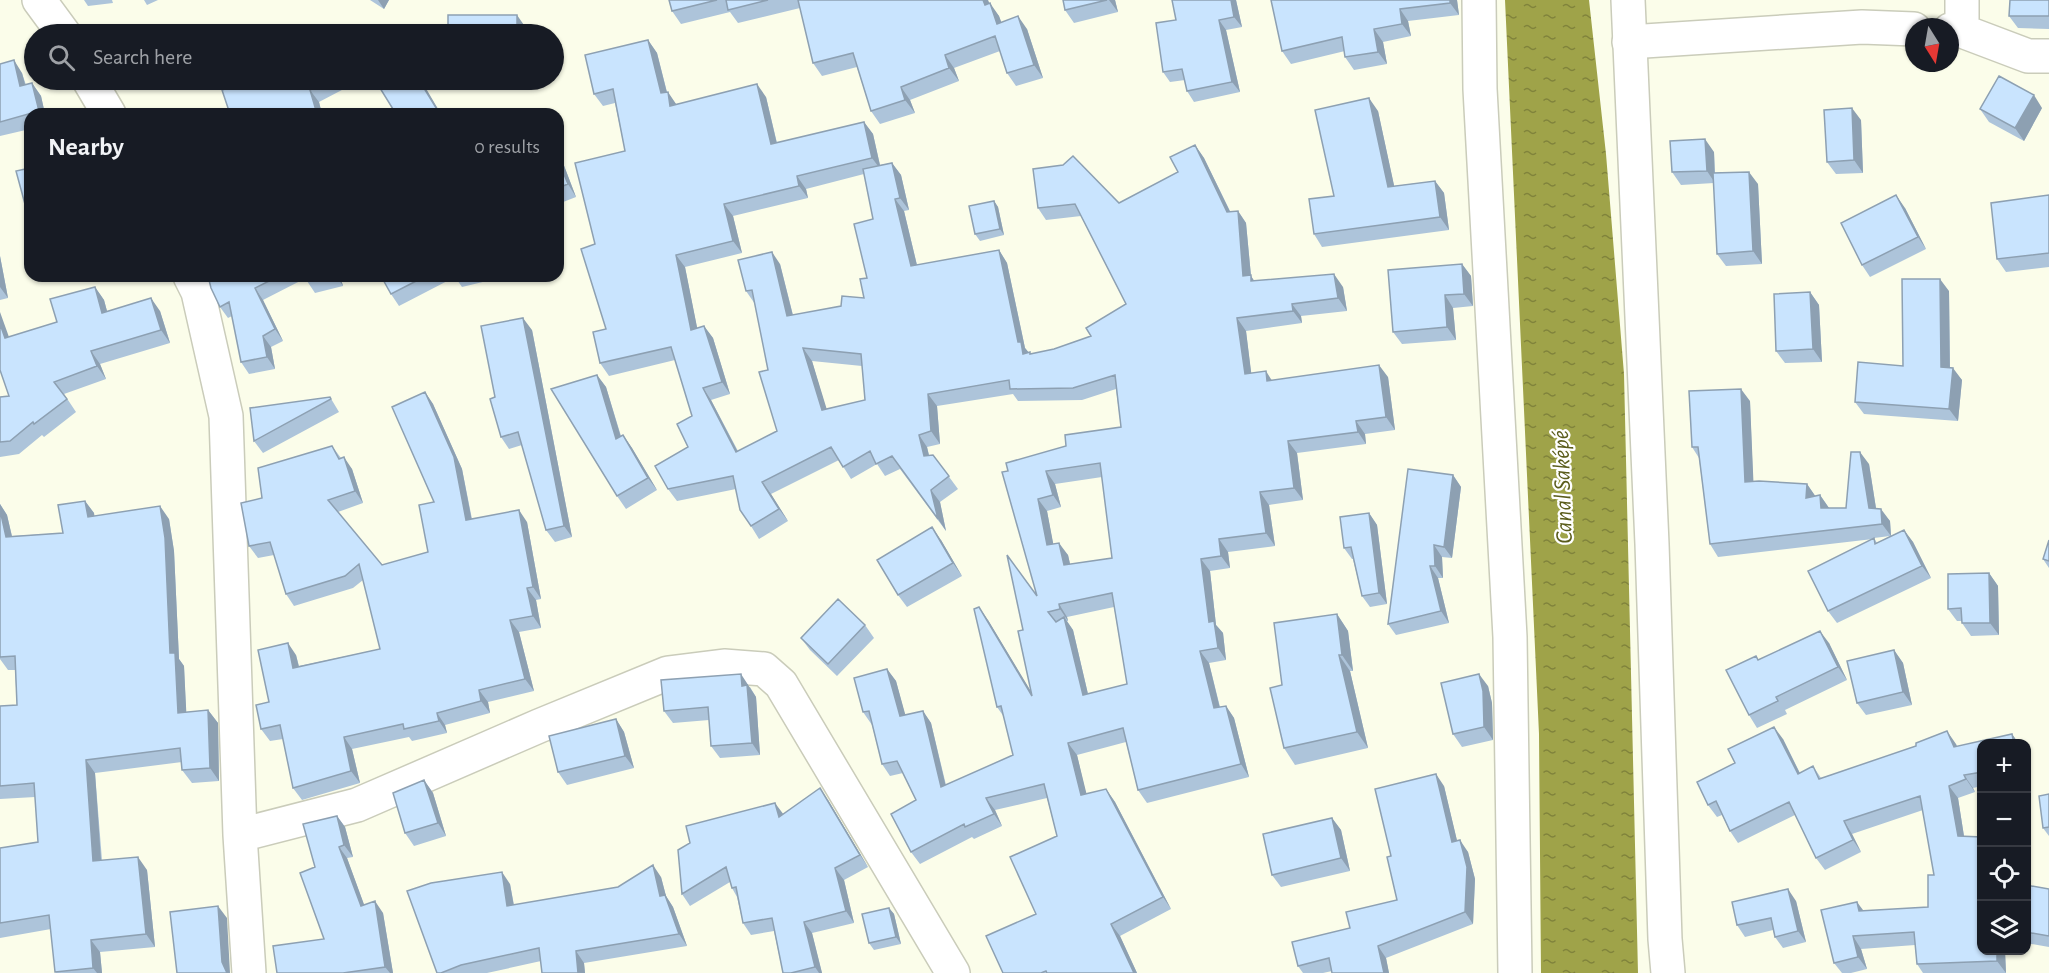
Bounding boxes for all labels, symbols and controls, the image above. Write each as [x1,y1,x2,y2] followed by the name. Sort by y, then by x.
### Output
[1905,18,1959,72] north arrow
[24,24,564,90] search box
[45,41,78,74] icon: search
[93,46,192,68] text: Search here
[48,134,124,160] text: Nearby
[474,137,540,157] text: 0 results
[1549,430,1577,544] water label: Canal Saképé
[1977,739,2031,955] map controls
[1977,739,2031,793] button: +
[1977,793,2031,847] button: −
[1977,847,2031,901] button: locate
[1977,901,2031,955] button: layers

